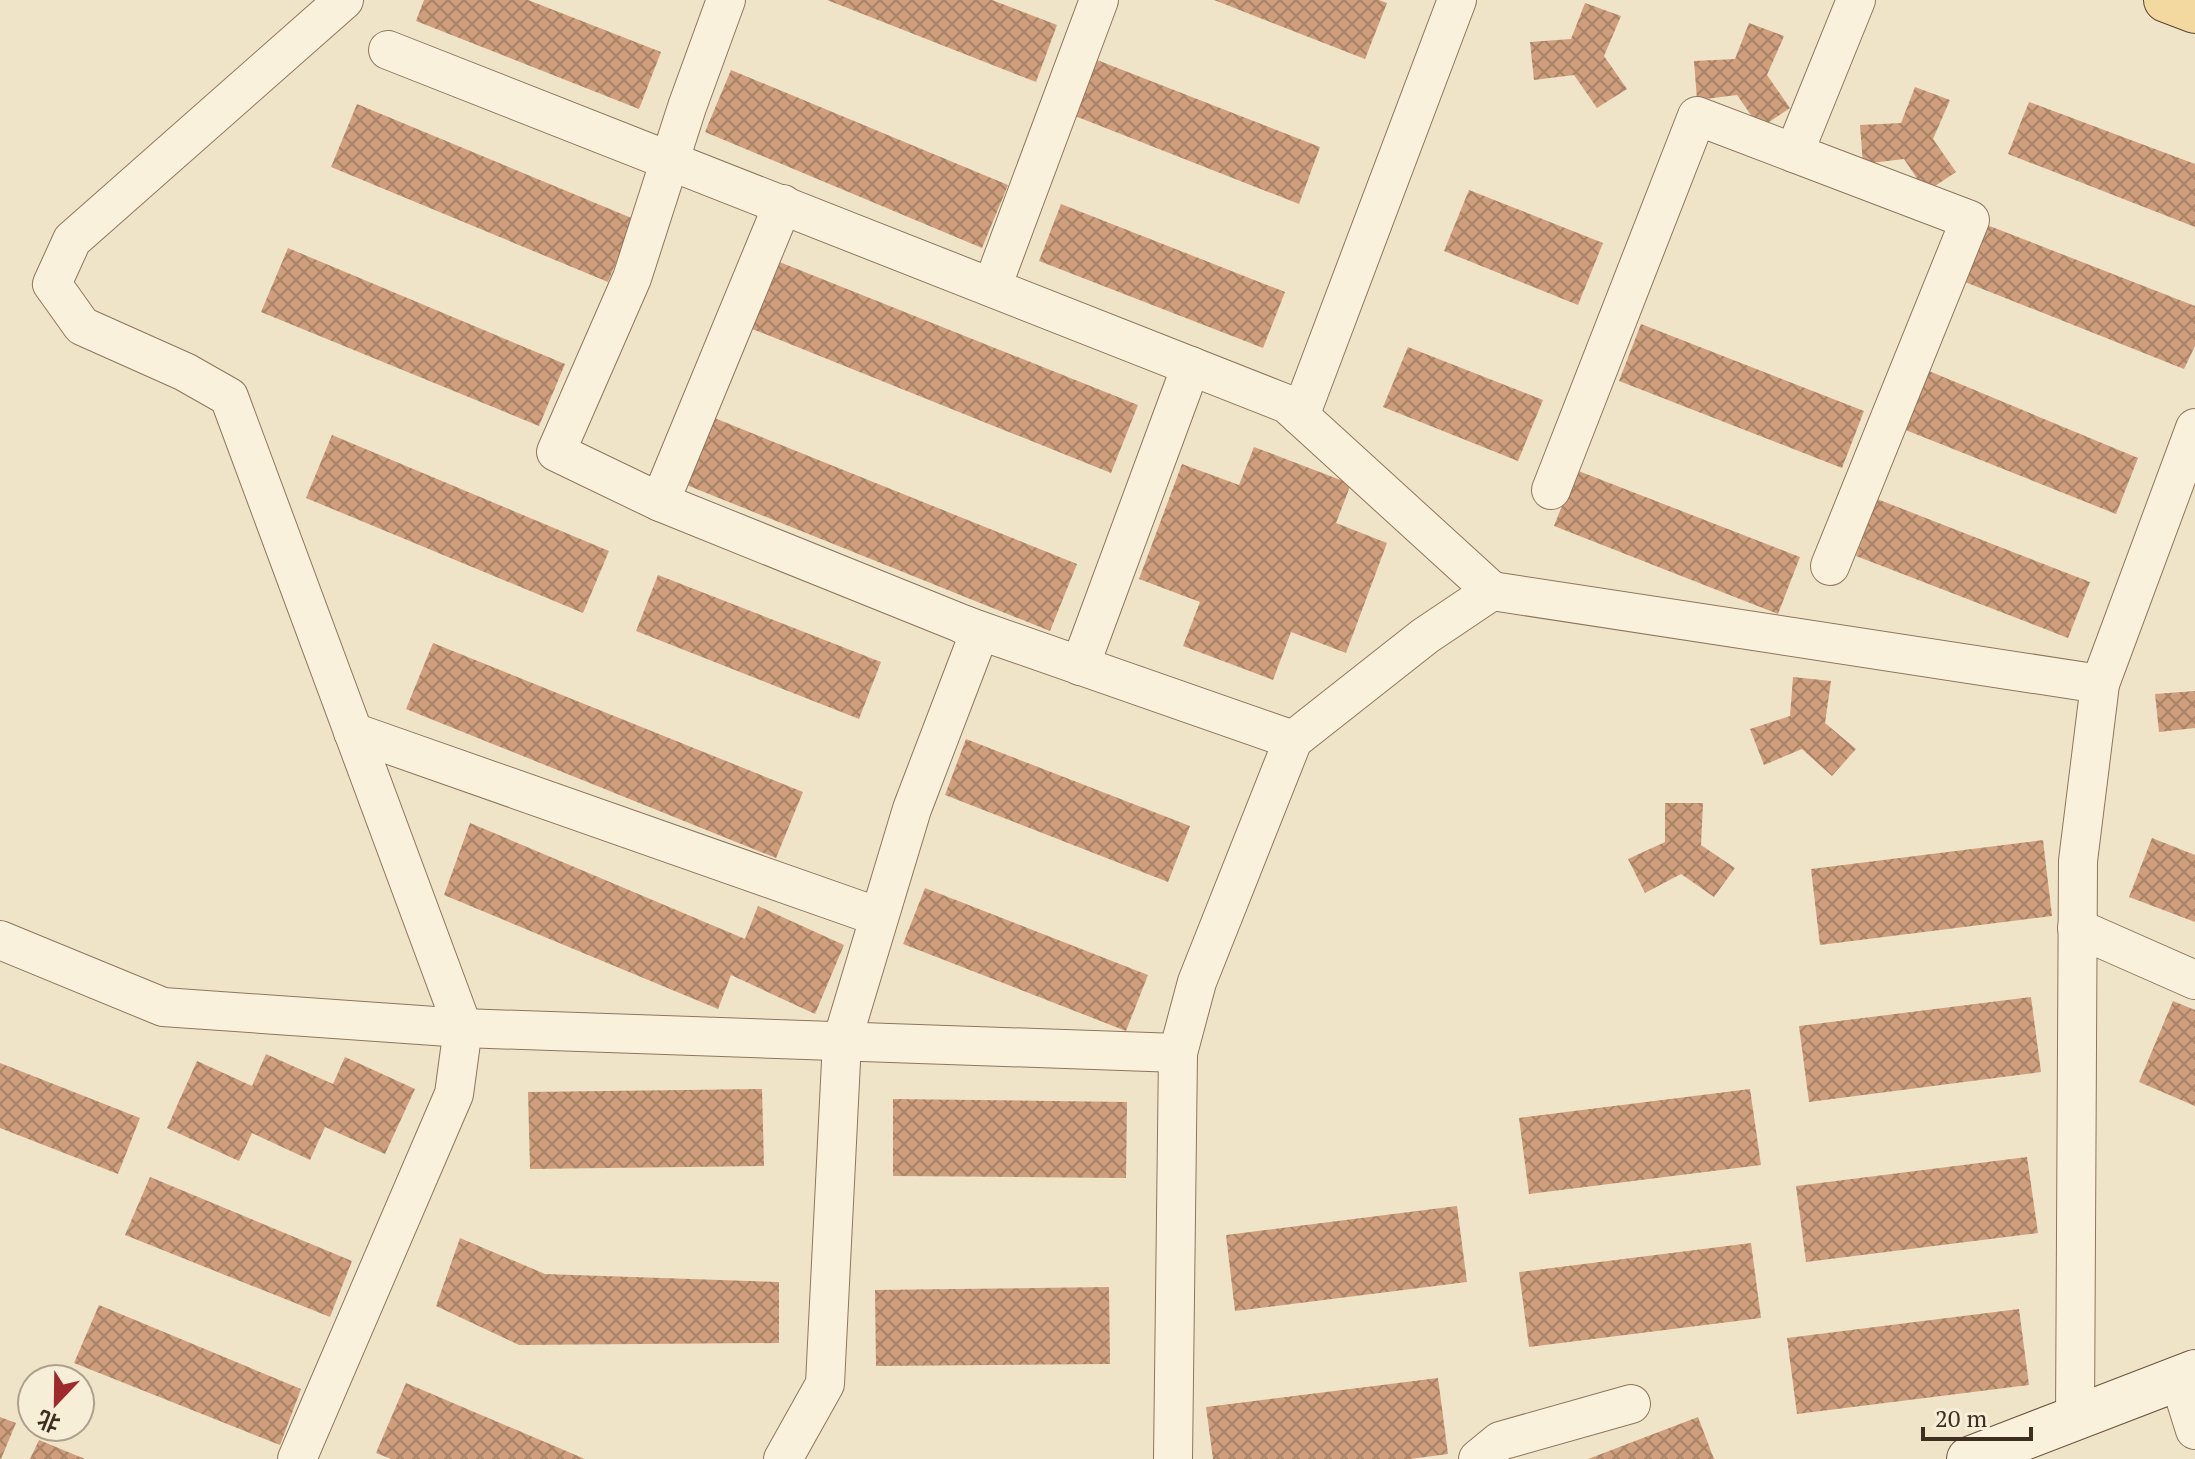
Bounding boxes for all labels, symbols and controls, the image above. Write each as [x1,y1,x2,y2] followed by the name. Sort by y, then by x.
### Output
[16,1363,96,1443] north arrow
[1923,1391,2031,1441] scale bar
[1935,1402,1987,1434] text: 20 m
[33,1404,64,1440] text: 北

